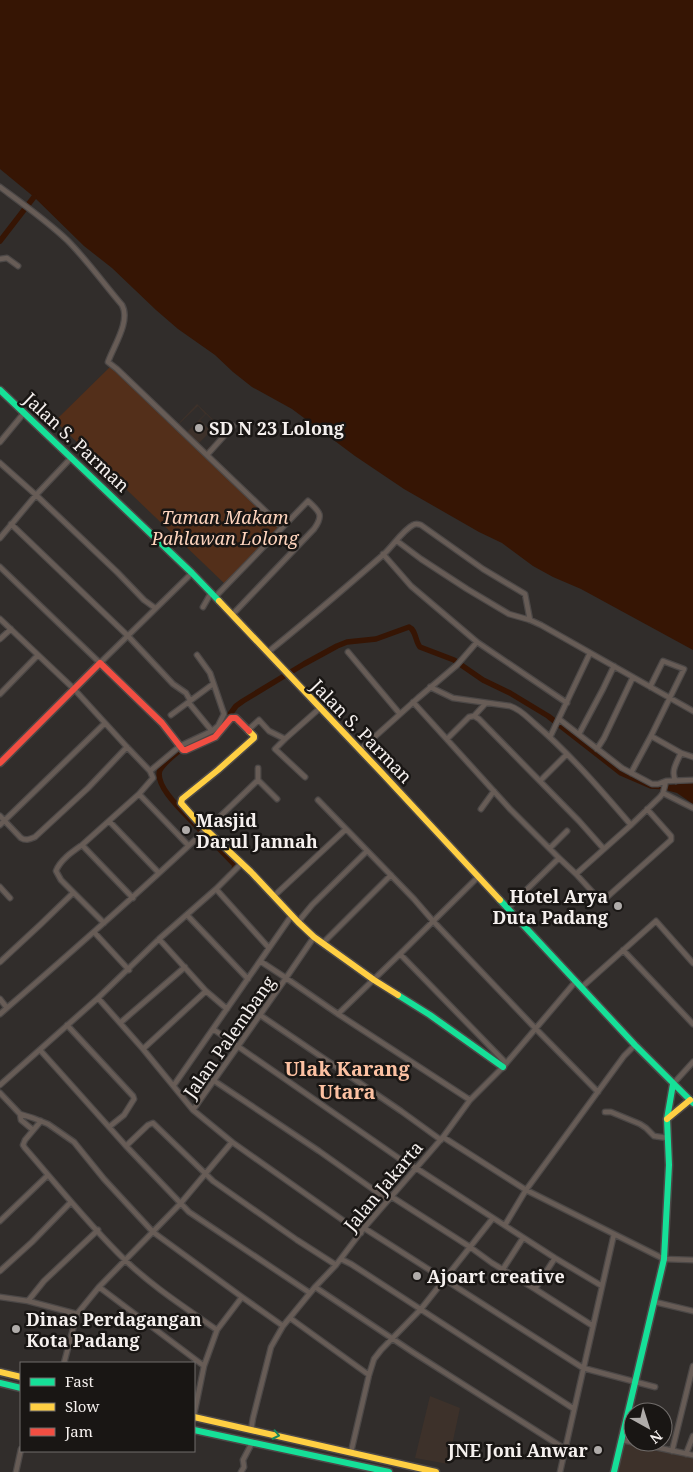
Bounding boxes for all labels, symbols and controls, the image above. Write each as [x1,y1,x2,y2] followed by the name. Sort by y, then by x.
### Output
[18,386,135,497] street label: Jalan S. Parman
[209,416,345,440] place label: SD N 23 Lolong
[193,422,205,434] marker: SD N 23 Lolong
[150,505,299,550] park label: Taman Makam Pahlawan Lolong
[306,673,418,788] street label: Jalan S. Parman
[196,808,318,853] place label: Masjid Darul Jannah
[180,824,192,836] marker: Masjid Darul Jannah
[493,884,609,929] place label: Hotel Arya Duta Padang
[612,900,624,912] marker: Hotel Arya Duta Padang
[177,971,280,1104] street label: Jalan Palembang
[284,1055,410,1105] district label: Ulak Karang Utara
[338,1136,428,1237] street label: Jalan Jakarta
[427,1264,565,1288] place label: Ajoart creative
[411,1270,423,1282] marker: Ajoart creative
[26,1307,202,1352] place label: Dinas Perdagangan Kota Padang
[10,1323,22,1335] marker: Dinas Perdagangan Kota Padang
[20,1362,195,1452] legend
[65,1371,94,1391] text: Fast
[65,1396,99,1416] text: Slow
[623,1402,673,1452] north arrow
[64,1421,93,1441] text: Jam
[646,1427,667,1448] text: N
[271,1429,280,1440] one-way arrow
[447,1438,589,1462] place label: JNE Joni Anwar
[592,1444,604,1456] marker: JNE Joni Anwar

